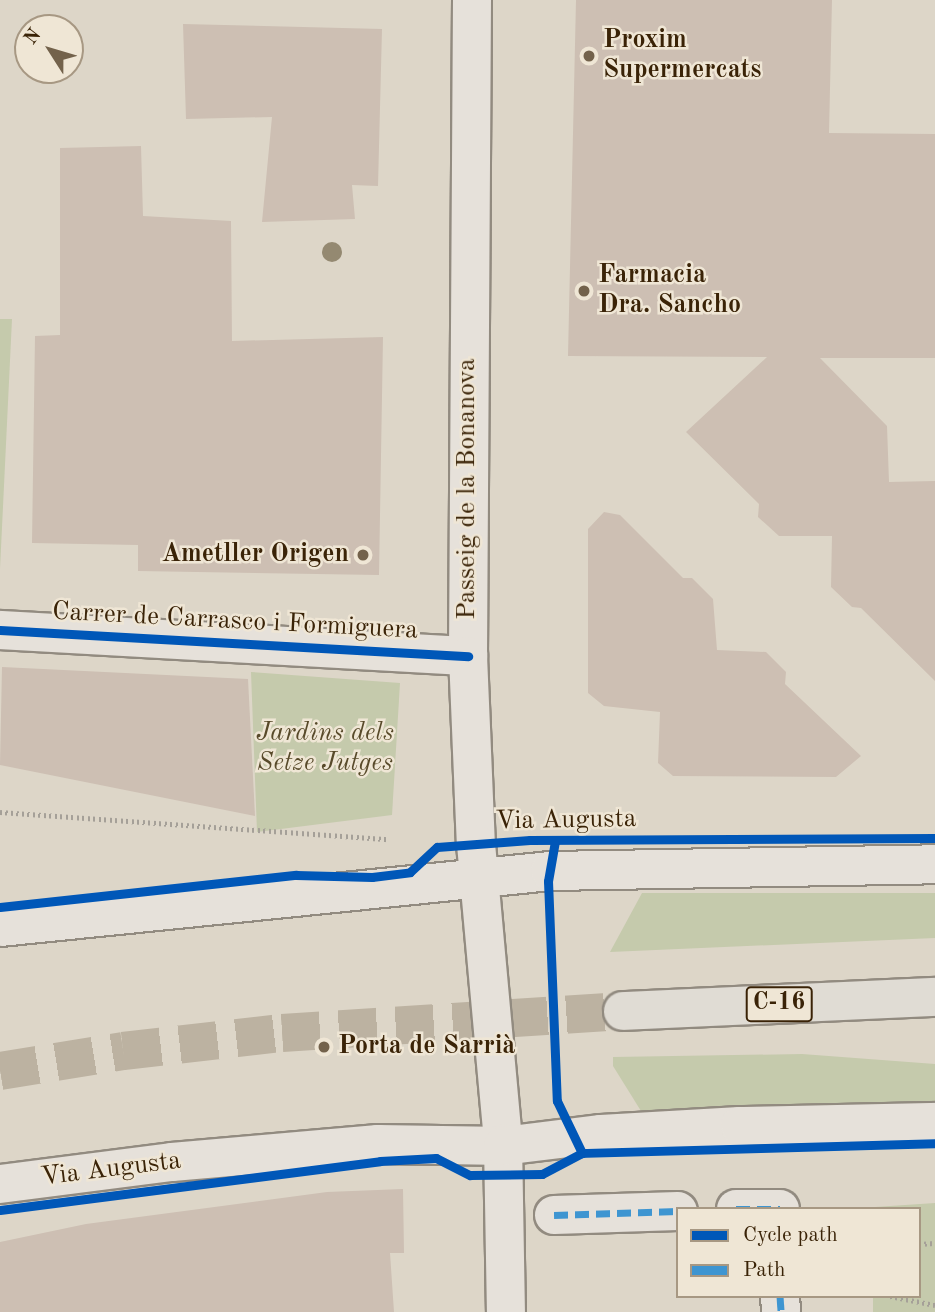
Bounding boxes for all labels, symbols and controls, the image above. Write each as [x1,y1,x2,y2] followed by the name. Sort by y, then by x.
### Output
[14,14,84,84] north arrow
[603,25,761,86] place label: Proxim Supermercats
[21,26,45,49] text: N
[581,48,597,64] marker: Proxim Supermercats
[598,260,741,322] place label: Farmacia Dra. Sancho
[576,283,592,299] marker: Farmacia Dra. Sancho
[452,358,484,620] street label: Passeig de la Bonanova
[161,539,349,571] place label: Ametller Origen
[355,547,371,563] marker: Ametller Origen
[51,597,419,647] street label: Carrer de Carrasco i Formiguera
[256,718,394,780] park label: Jardins dels Setze Jutges
[495,804,637,838] street label: Via Augusta
[744,984,814,1024] road number: C-16
[338,1031,516,1063] place label: Porta de Sarrià
[316,1039,332,1055] marker: Porta de Sarrià
[39,1146,183,1194] street label: Via Augusta
[676,1207,921,1298] legend
[743,1225,838,1246] text: Cycle path
[743,1260,786,1281] text: Path

